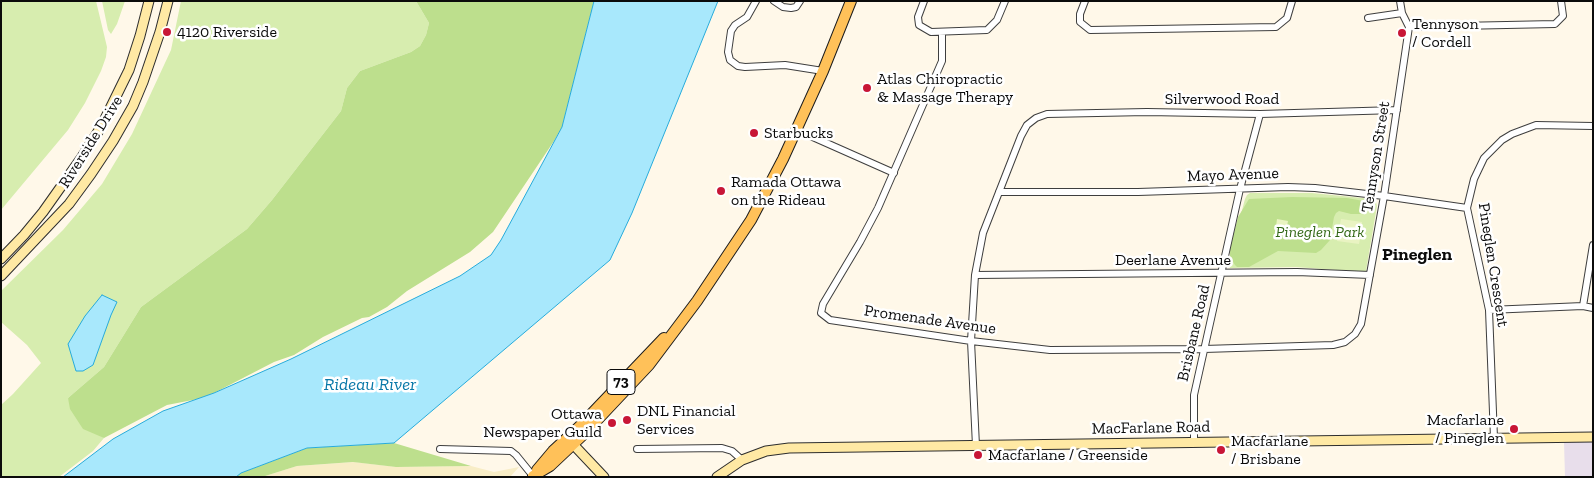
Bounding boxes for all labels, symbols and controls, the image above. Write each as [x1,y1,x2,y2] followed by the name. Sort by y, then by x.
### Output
[1412,14,1479,52] place label: Tennyson / Cordell
[177,22,277,42] place label: 4120 Riverside
[161,26,173,38] marker: 4120 Riverside
[1396,27,1408,39] marker: Tennyson / Cordell
[877,69,1013,107] place label: Atlas Chiropractic & Massage Therapy
[861,82,873,94] marker: Atlas Chiropractic & Massage Therapy
[1165,89,1279,109] street label: Silverwood Road
[55,92,127,192] street label: Riverside Drive
[1358,100,1394,214] street label: Tennyson Street
[764,123,833,143] place label: Starbucks
[748,127,760,139] marker: Starbucks
[1187,164,1279,186] street label: Mayo Avenue
[731,172,841,210] place label: Ramada Ottawa on the Rideau
[715,185,727,197] marker: Ramada Ottawa on the Rideau
[1474,202,1512,328] street label: Pineglen Crescent
[1276,222,1364,242] park label: Pineglen Park
[1382,244,1452,266] district label: Pineglen
[1115,250,1231,270] street label: Deerlane Avenue
[1174,283,1214,383] street label: Brisbane Road
[863,301,997,339] street label: Promenade Avenue
[607,370,635,394] road number: 73
[324,374,416,396] water label: Rideau River
[637,401,736,439] place label: DNL Financial Services
[483,404,602,442] place label: Ottawa Newspaper Guild
[1427,410,1504,448] place label: Macfarlane / Pineglen
[621,414,633,426] marker: DNL Financial Services
[606,417,618,429] marker: Ottawa Newspaper Guild
[1092,417,1210,439] street label: MacFarlane Road
[1508,423,1520,435] marker: Macfarlane / Pineglen
[1231,431,1308,469] place label: Macfarlane / Brisbane
[1215,444,1227,456] marker: Macfarlane / Brisbane
[988,445,1148,465] place label: Macfarlane / Greenside
[972,449,984,461] marker: Macfarlane / Greenside

